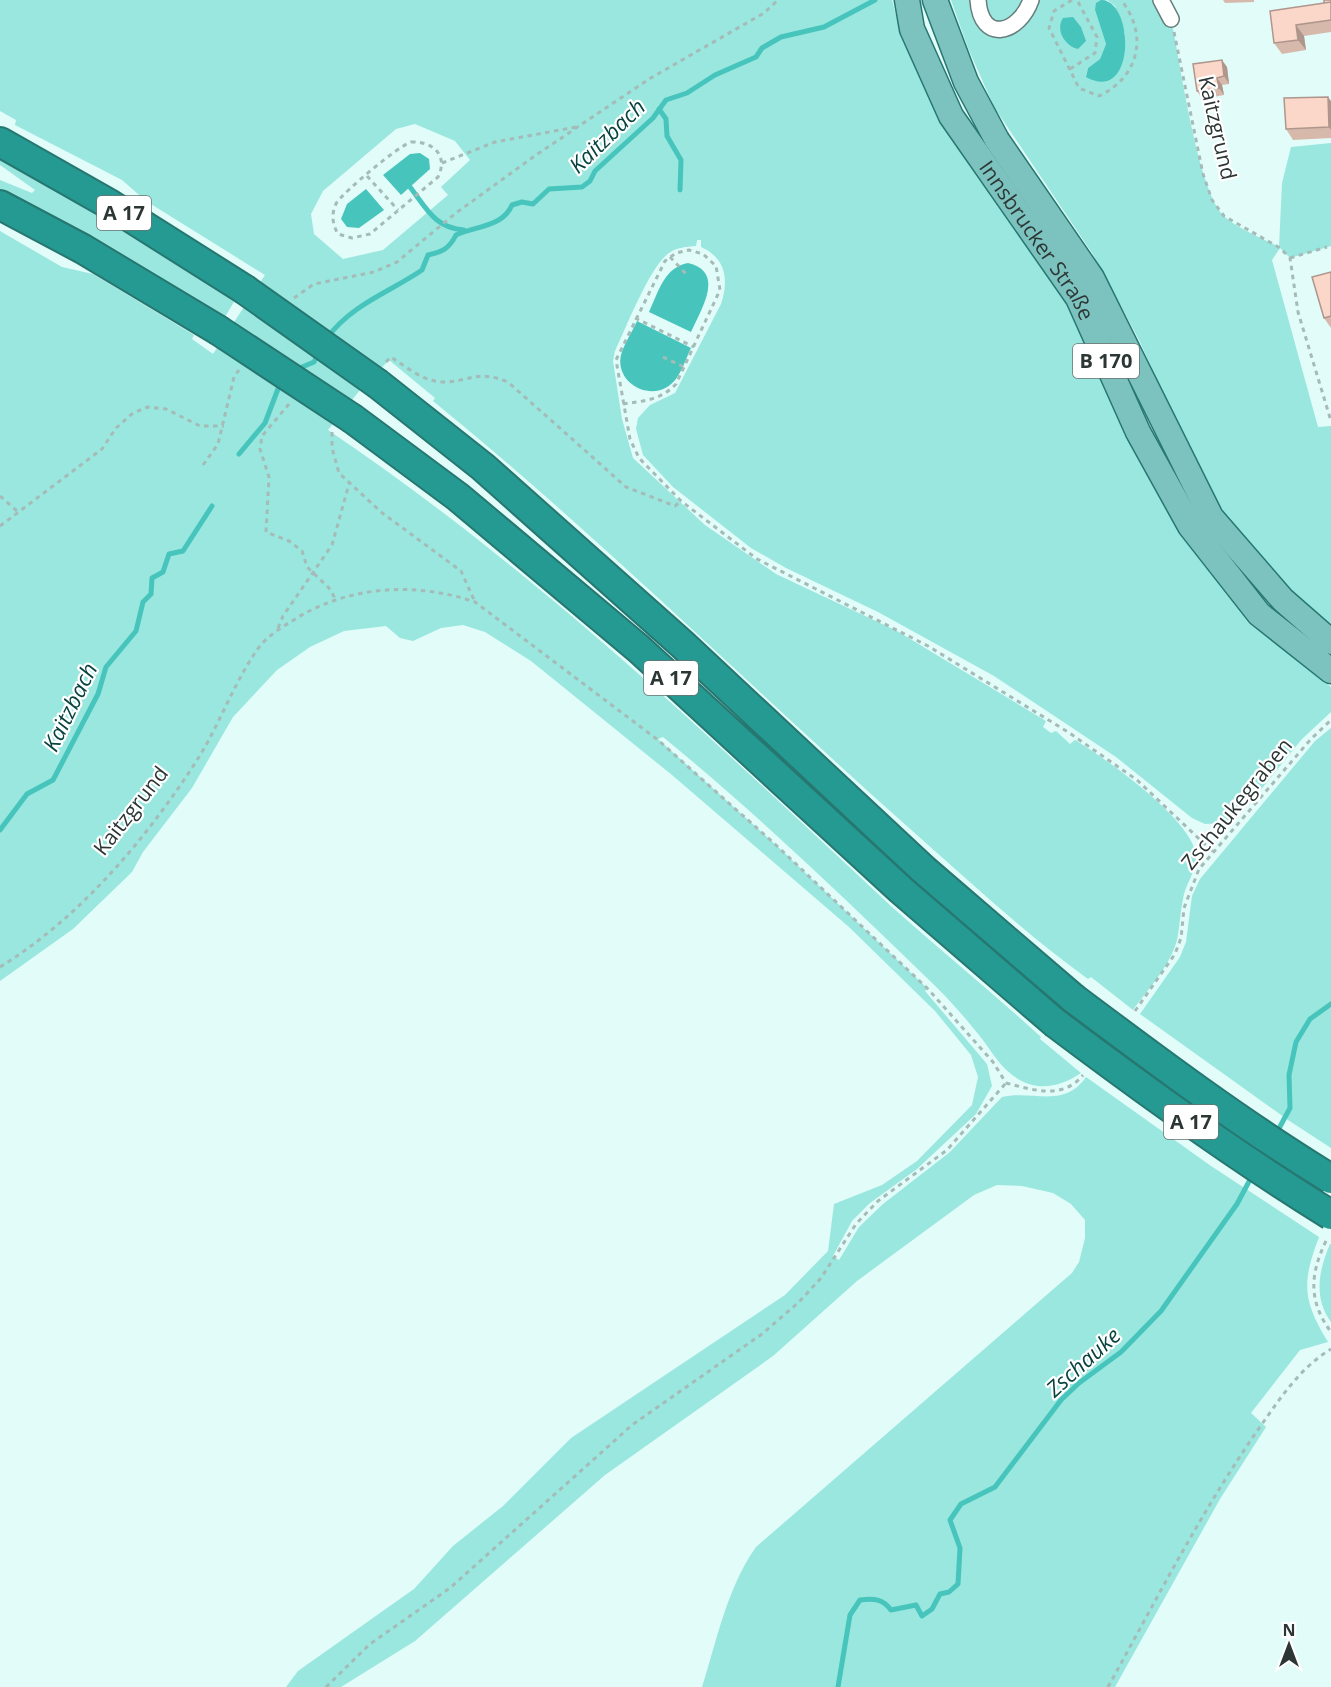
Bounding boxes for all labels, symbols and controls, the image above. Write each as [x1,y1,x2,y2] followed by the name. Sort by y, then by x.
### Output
[1192,73,1244,182] street label: Kaitzgrund
[562,91,651,179] water label: Kaitzbach
[973,155,1101,324] street label: Innsbrucker Straße
[97,196,151,230] road number: A 17
[1073,344,1139,378] road number: B 170
[35,657,103,756] water label: Kaitzbach
[644,661,698,695] road number: A 17
[1175,732,1298,875] street label: Zschaukegraben
[87,760,174,861] street label: Kaitzgrund
[1164,1105,1218,1139] road number: A 17
[1038,1320,1126,1403] water label: Zschauke
[1259,1615,1319,1675] north arrow
[1282,1619,1296,1641] text: N

